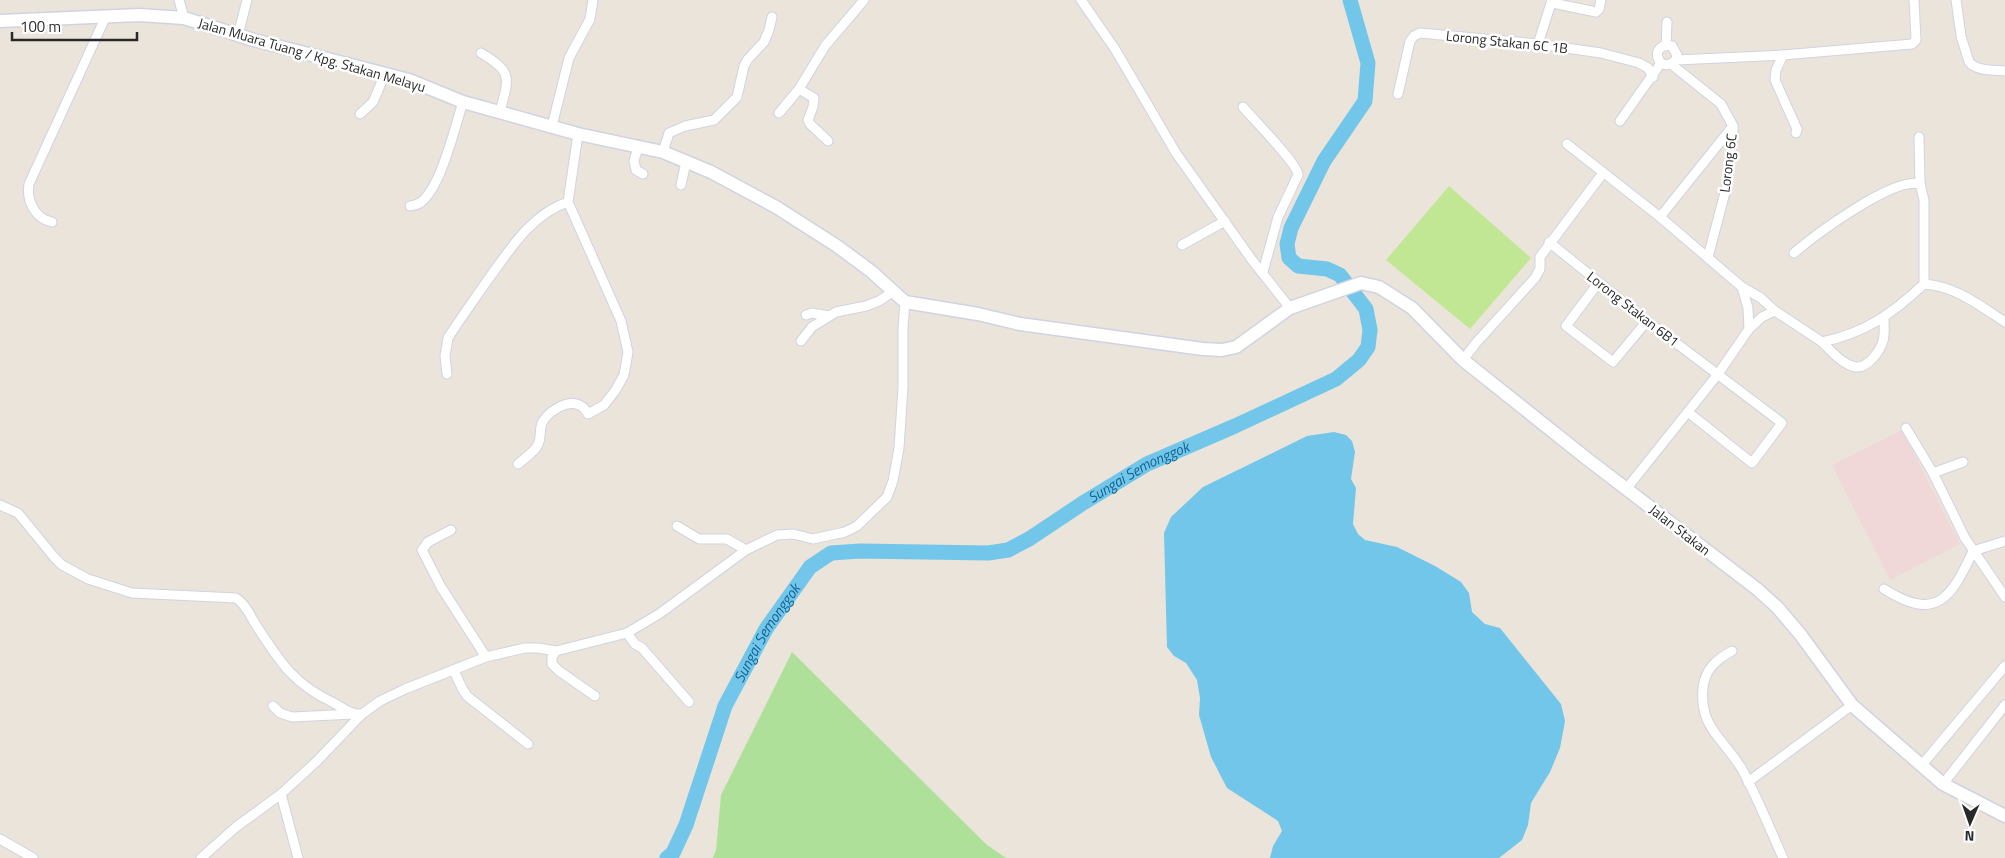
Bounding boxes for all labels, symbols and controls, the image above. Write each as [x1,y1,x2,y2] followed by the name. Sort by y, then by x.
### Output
[12,10,138,42] scale bar
[196,12,428,97] street label: Jalan Muara Tuang / Kpg. Stakan Melayu
[20,15,61,38] text: 100 m
[1445,25,1569,58] street label: Lorong Stakan 6C 1B
[1713,132,1742,194] street label: Lorong 6C
[1583,266,1684,351] street label: Lorong Stakan 6B1
[1083,434,1195,509] water label: Sungai Semonggok
[1645,499,1715,560] street label: Jalan Stakan
[727,577,807,687] water label: Sungai Semonggok
[1945,798,1995,848] north arrow
[1964,826,1975,847] text: N

